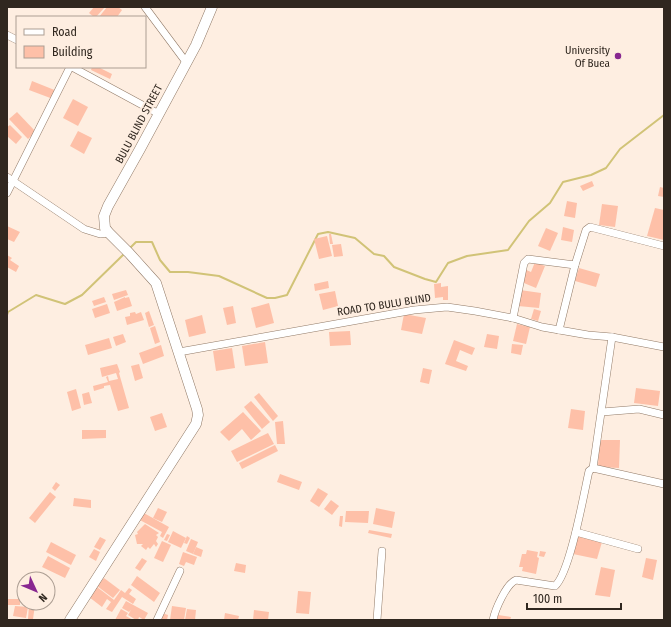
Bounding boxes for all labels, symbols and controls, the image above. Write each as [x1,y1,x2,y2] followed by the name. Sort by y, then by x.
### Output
[16,16,146,68] legend
[52,25,77,39] text: Road
[565,44,610,70] place label: University Of Buea
[52,45,93,59] text: Building
[613,51,623,61] marker: University Of Buea
[113,82,166,166] street label: BULU BLIND STREET
[336,291,432,319] street label: ROAD TO BULU BLIND
[16,571,56,611] north arrow
[527,585,621,611] scale bar
[36,591,50,604] text: N
[533,592,562,606] text: 100 m

